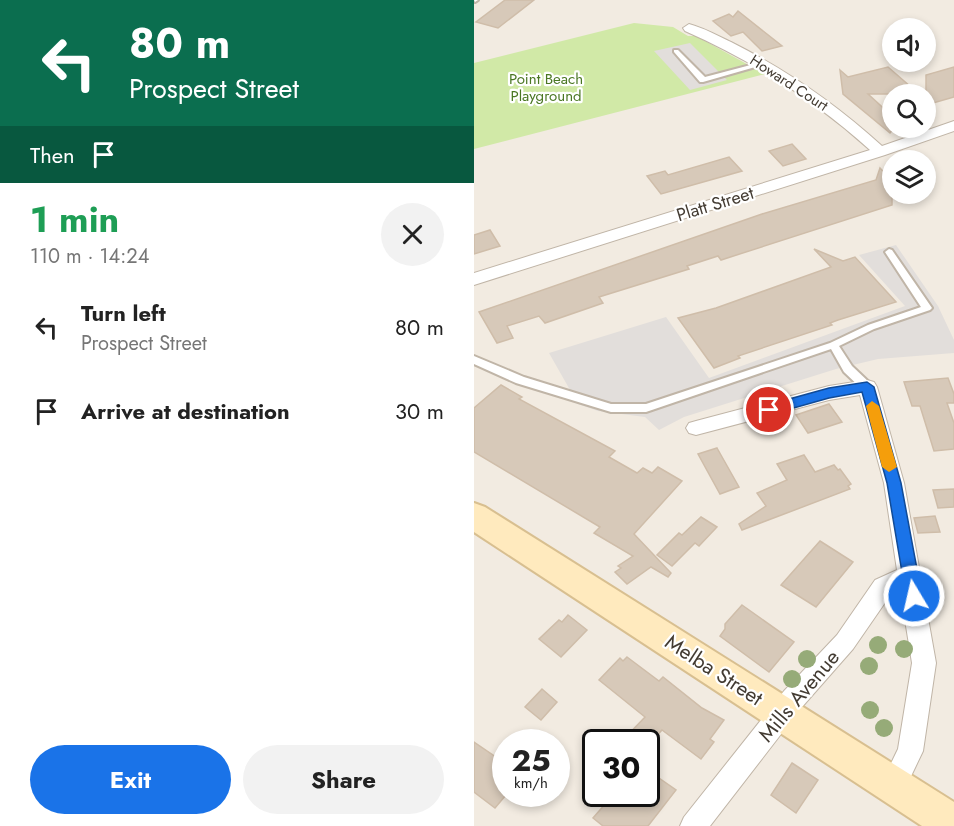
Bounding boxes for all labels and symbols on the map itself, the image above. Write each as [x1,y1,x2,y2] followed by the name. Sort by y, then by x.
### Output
[746,49,833,117] street label: Howard Court
[509,68,583,107] park label: Point Beach Playground
[673,180,758,228] street label: Platt Street
[743,384,794,435] pin
[882,564,946,628] position arrow
[659,627,769,713] street label: Melba Street
[751,643,847,749] street label: Mills Avenue
[582,729,660,807] speed limit sign: 30

